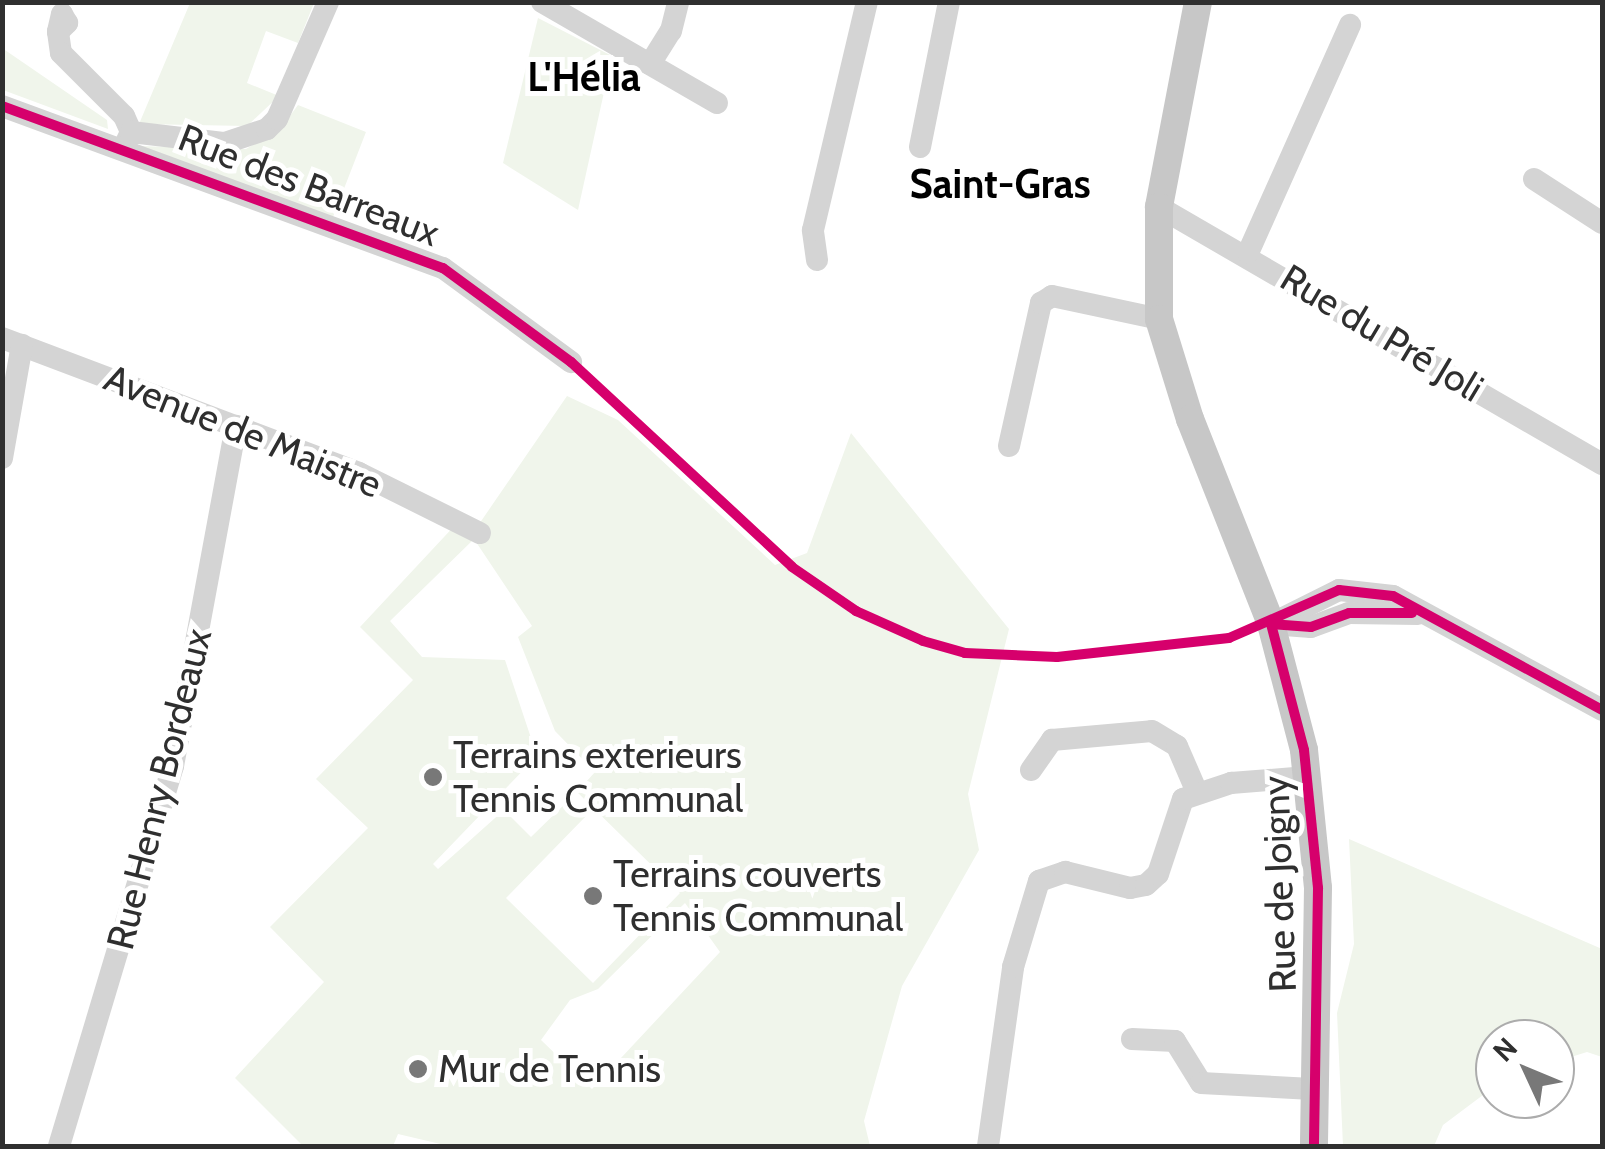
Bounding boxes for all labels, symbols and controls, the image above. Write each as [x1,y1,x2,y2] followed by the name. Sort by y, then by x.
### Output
[527,53,641,101] district label: L'Hélia
[172,114,446,256] street label: Rue des Barreaux
[909,160,1091,208] district label: Saint-Gras
[1273,255,1491,411] street label: Rue du Pré Joli
[98,355,388,507] street label: Avenue de Maistre
[97,624,221,954] street label: Rue Henry Bordeaux
[453,732,743,822] place label: Terrains exterieurs Tennis Communal
[422,766,444,788] marker: Terrains exterieurs Tennis Communal
[1252,775,1306,993] street label: Rue de Joigny
[613,851,903,941] place label: Terrains couverts Tennis Communal
[582,885,604,907] marker: Terrains couverts Tennis Communal
[1475,1019,1575,1119] north arrow
[1486,1031,1524,1068] text: N
[438,1046,661,1092] place label: Mur de Tennis
[407,1058,429,1080] marker: Mur de Tennis

